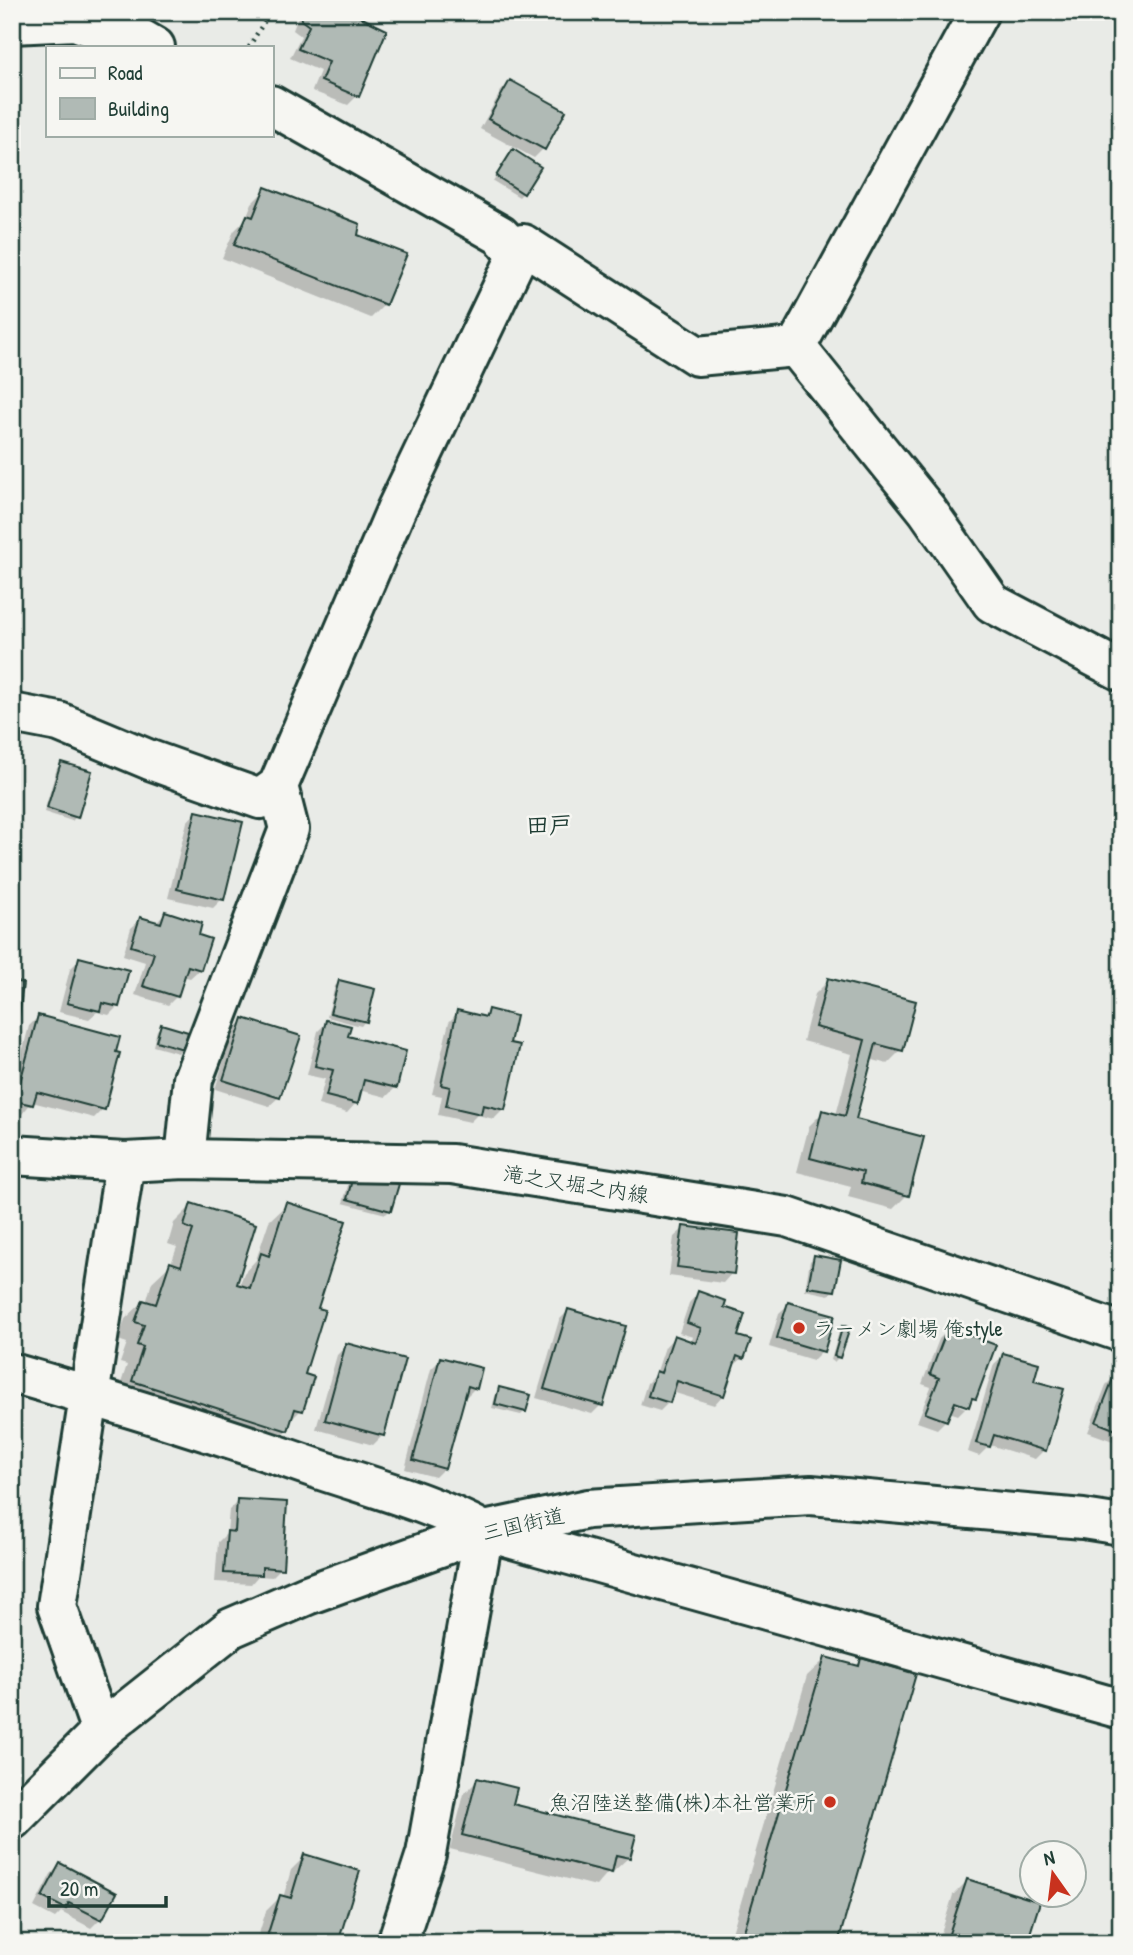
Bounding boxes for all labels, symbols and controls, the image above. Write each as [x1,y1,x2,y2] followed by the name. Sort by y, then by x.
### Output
[46,46,273,136] legend
[108,58,142,87] text: Road
[108,94,169,123] text: Building
[526,809,572,840] district label: 田戸
[501,1158,651,1210] street label: 滝之又堀之内線
[813,1314,1003,1343] place label: ラーメン劇場 俺style
[791,1320,807,1336] marker: ラーメン劇場 俺style
[479,1500,567,1548] street label: 三国街道
[549,1788,816,1817] place label: 魚沼陸送整備(株)本社営業所
[822,1794,838,1810] marker: 魚沼陸送整備(株)本社営業所
[1018,1840,1088,1910] north arrow
[1041,1844,1057,1871] text: N
[49,1864,166,1908] scale bar
[60,1874,98,1903] text: 20 m

